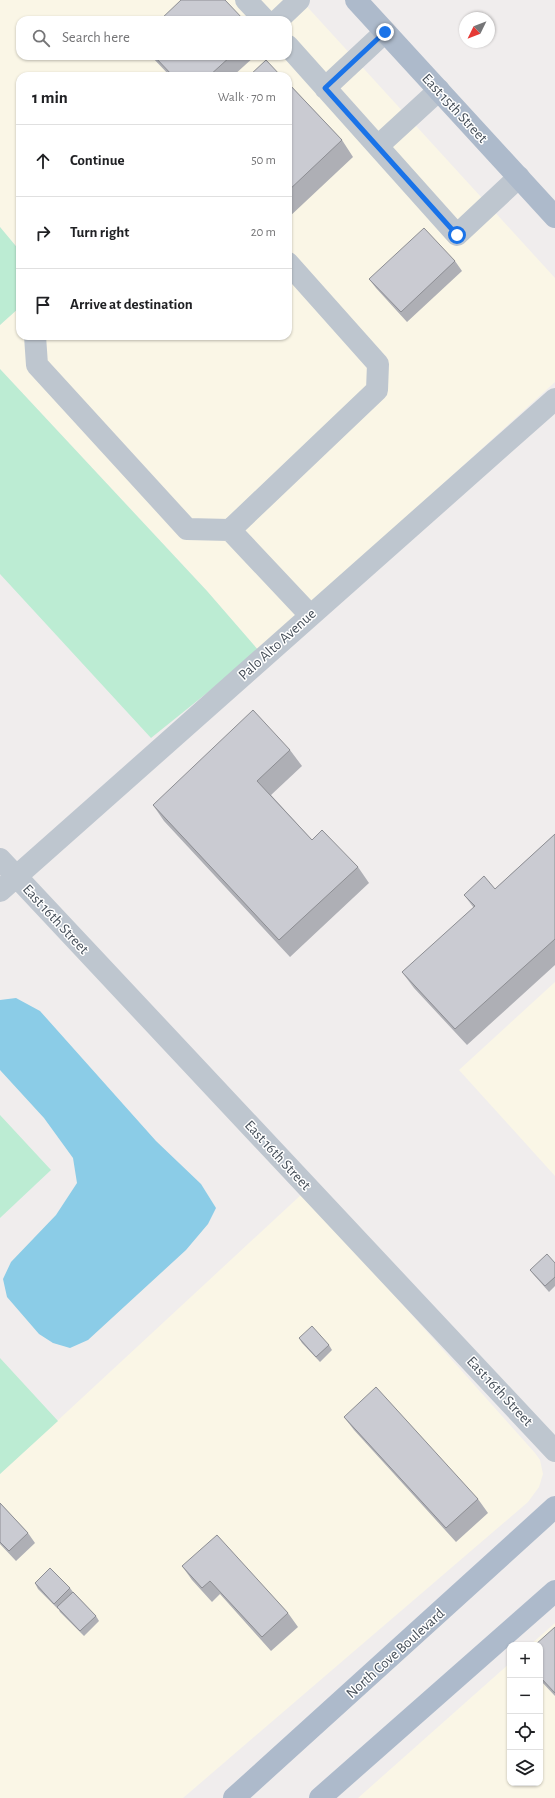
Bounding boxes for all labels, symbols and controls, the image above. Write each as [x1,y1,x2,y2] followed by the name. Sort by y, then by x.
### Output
[459,12,495,48] north arrow
[16,16,292,60] search box
[376,23,394,41] route end
[30,27,52,49] icon: search
[62,30,130,45] text: Search here
[419,71,490,146] street label: East 15th Street
[32,89,68,106] text: 1 min
[218,91,276,104] text: Walk · 70 m
[32,150,54,172] icon: ahead
[70,153,125,168] text: Continue
[251,154,276,167] text: 50 m
[32,222,54,244] icon: right
[70,225,129,240] text: Turn right
[251,226,276,239] text: 20 m
[448,226,466,244] route start
[32,294,54,316] icon: arrive
[70,297,193,312] text: Arrive at destination
[236,606,319,683] street label: Palo Alto Avenue
[20,882,92,957] street label: East 16th Street
[242,1118,314,1193] street label: East 16th Street
[464,1354,536,1429] street label: East 16th Street
[343,1605,447,1701] street label: North Cove Boulevard
[507,1642,543,1786] map controls
[507,1642,543,1678] button: +
[507,1678,543,1714] button: −
[507,1714,543,1750] button: locate
[507,1750,543,1786] button: layers

